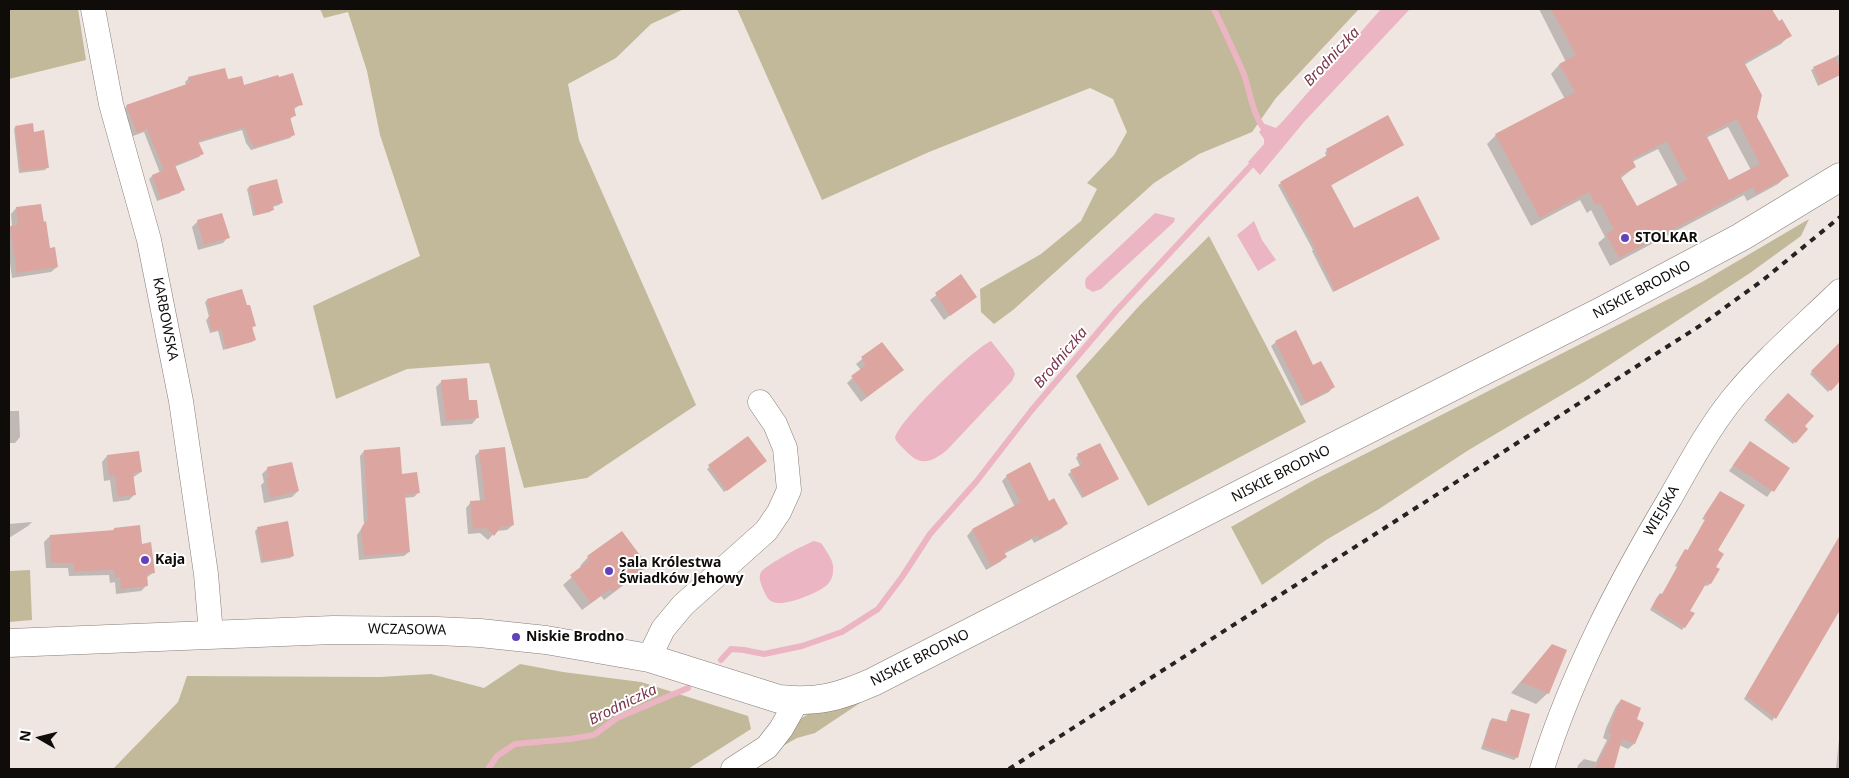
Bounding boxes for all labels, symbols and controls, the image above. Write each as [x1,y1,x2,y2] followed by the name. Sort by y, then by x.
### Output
[1300,24,1364,90] water label: Brodniczka
[1635,230,1698,246] place label: STOLKAR
[1619,232,1631,244] marker: STOLKAR
[1590,257,1694,323] street label: NISKIE BRODNO
[149,276,181,362] street label: KARBOWSKA
[1030,324,1092,392] water label: Brodniczka
[1229,442,1333,506] street label: NISKIE BRODNO
[1641,483,1683,539] street label: WIEJSKA
[155,552,185,568] place label: Kaja
[139,554,151,566] marker: Kaja
[619,555,743,588] place label: Sala Królestwa Świadków Jehowy
[603,565,615,577] marker: Sala Królestwa Świadków Jehowy
[368,621,446,639] street label: WCZASOWA
[868,626,972,690] street label: NISKIE BRODNO
[526,629,624,645] place label: Niskie Brodno
[510,631,522,643] marker: Niskie Brodno
[586,681,660,729] water label: Brodniczka
[15,713,65,763] north arrow
[14,729,35,743] text: N

